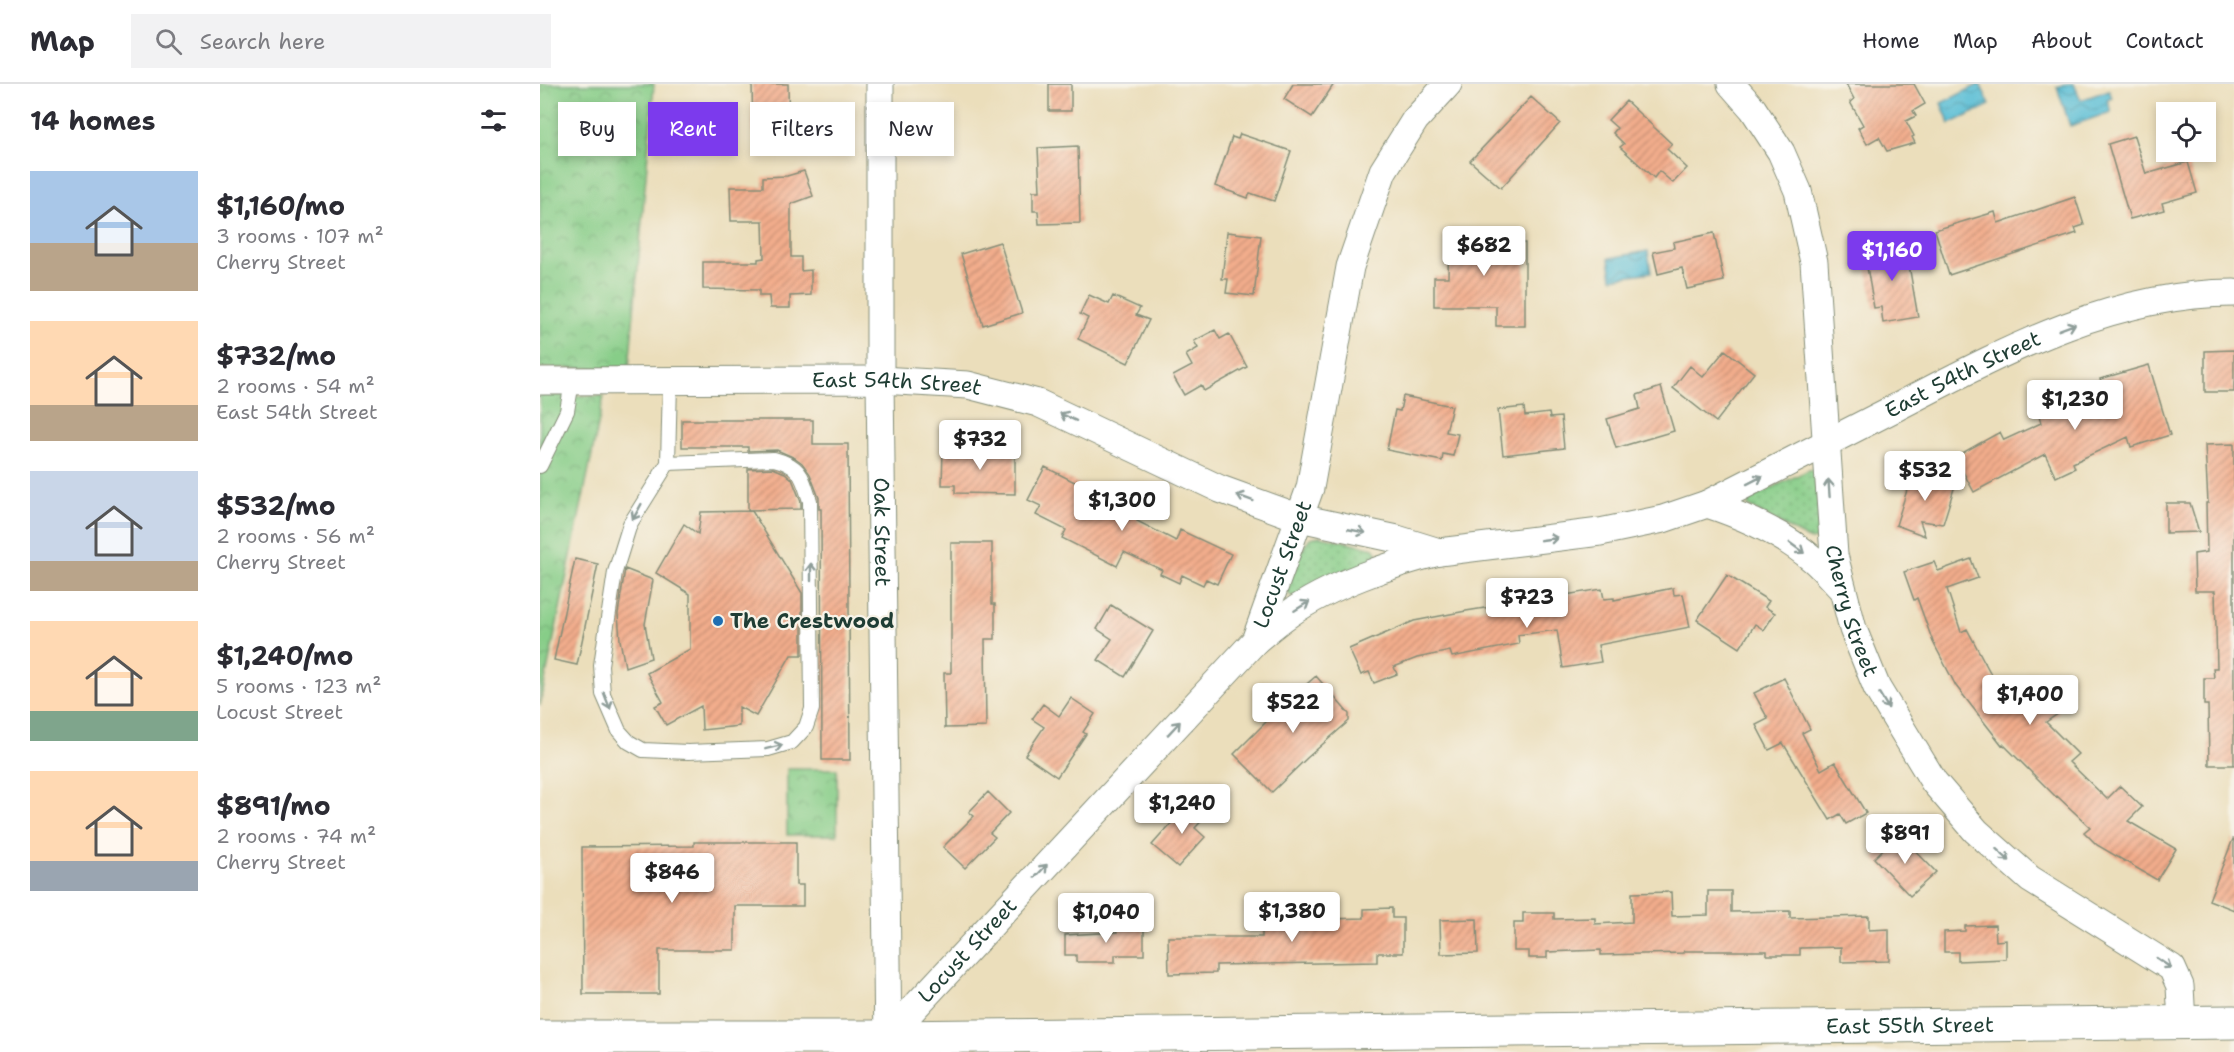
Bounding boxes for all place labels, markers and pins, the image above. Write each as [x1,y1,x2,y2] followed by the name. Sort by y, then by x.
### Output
[1448,226,1520,277] pin: $682
[1843,231,1941,282] pin: $1,160
[2026,380,2124,431] pin: $1,230
[944,420,1016,471] pin: $732
[1889,451,1961,502] pin: $532
[1073,481,1171,532] pin: $1,300
[1491,578,1563,629] pin: $723
[730,607,895,635] place label: The Crestwood
[711,614,725,628] marker: The Crestwood
[1981,675,2079,726] pin: $1,400
[1257,683,1329,734] pin: $522
[1133,784,1231,835] pin: $1,240
[1869,814,1941,865] pin: $891
[636,853,708,904] pin: $846
[1243,892,1341,943] pin: $1,380
[1057,893,1155,944] pin: $1,040

